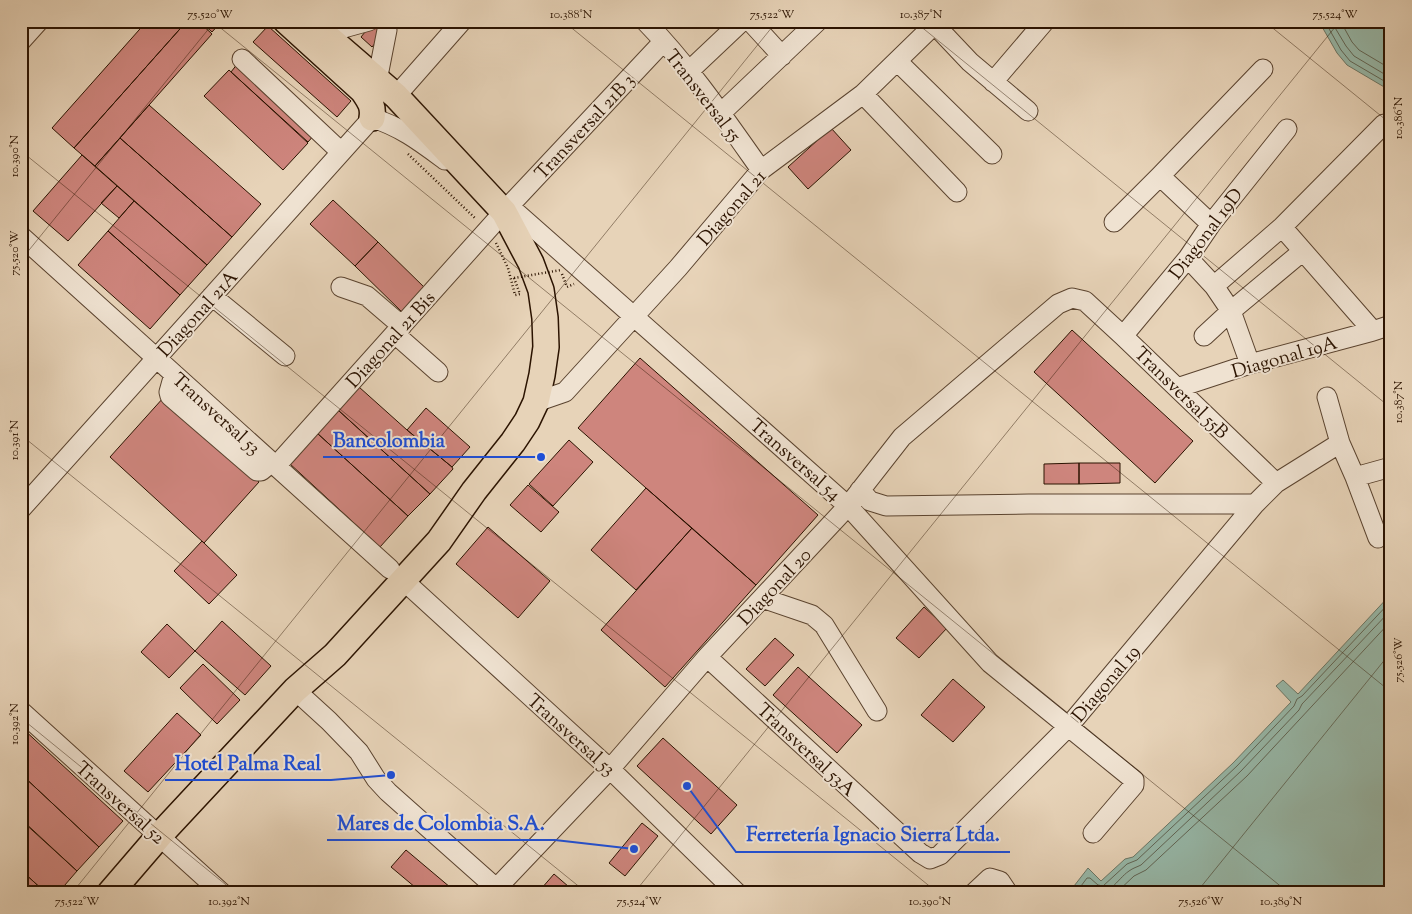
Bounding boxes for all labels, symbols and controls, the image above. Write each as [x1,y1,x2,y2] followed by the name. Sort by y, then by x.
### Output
[187,6,233,24] text: 75.520°W
[550,6,593,24] text: 10.388°N
[750,6,795,24] text: 75.522°W
[900,6,943,24] text: 10.387°N
[1312,6,1358,24] text: 75.524°W
[657,45,747,149] street label: Transversal 55
[529,69,642,187] street label: Transversal 21B 3
[1390,96,1408,139] text: 10.386°N
[6,134,24,177] text: 10.390°N
[692,164,774,253] street label: Diagonal 21
[1164,183,1250,286] street label: Diagonal 19D
[6,230,24,276] text: 75.520°W
[152,265,246,364] street label: Diagonal 21A
[341,286,443,395] street label: Diagonal 21 Bis
[1229,330,1341,386] street label: Diagonal 19A
[1127,342,1234,446] street label: Transversal 55B
[165,368,266,462] street label: Transversal 53
[1390,380,1408,423] text: 10.387°N
[743,414,846,509] street label: Transversal 54
[6,419,24,460] text: 10.391°N
[323,422,455,457] callout: Bancolombia
[333,428,446,457] text: Bancolombia
[733,543,819,632] street label: Diagonal 20
[1390,637,1408,683] text: 75.526°W
[1067,640,1147,729] street label: Diagonal 19
[520,689,621,783] street label: Transversal 53
[750,698,861,804] street label: Transversal 53A
[6,703,24,745] text: 10.392°N
[165,745,331,780] callout: Hotel Palma Real
[175,751,322,780] text: Hotel Palma Real
[68,756,170,852] street label: Transversal 52
[327,805,555,840] callout: Mares de Colombia S.A.
[337,811,545,840] text: Mares de Colombia S.A.
[736,817,1010,852] callout: Ferretería Ignacio Sierra Ltda.
[746,822,1000,851] text: Ferretería Ignacio Sierra Ltda.
[55,893,100,911] text: 75.522°W
[208,893,250,911] text: 10.392°N
[616,893,662,911] text: 75.524°W
[909,893,952,911] text: 10.390°N
[1178,893,1224,911] text: 75.526°W
[1260,893,1302,911] text: 10.389°N

